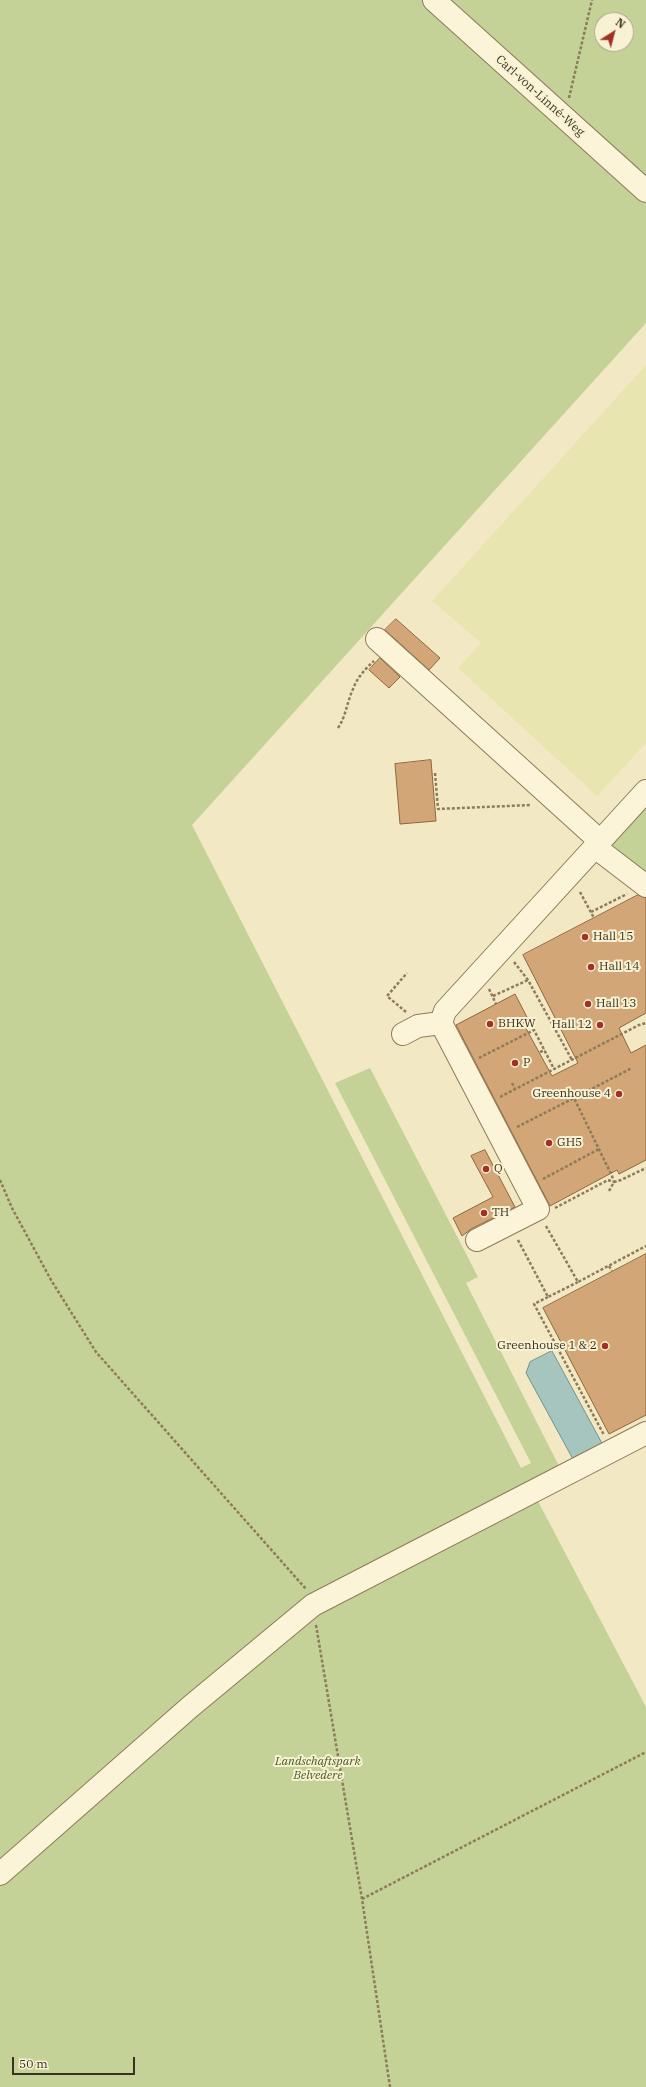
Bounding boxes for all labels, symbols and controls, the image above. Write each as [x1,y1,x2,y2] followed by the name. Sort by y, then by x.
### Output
[594,12,634,52] north arrow
[613,15,628,31] text: N
[493,52,587,140] street label: Carl-von-Linné-Weg
[593,930,633,944] place label: Hall 15
[580,932,590,942] marker: Hall 15
[599,960,639,974] place label: Hall 14
[586,962,596,972] marker: Hall 14
[596,997,636,1011] place label: Hall 13
[583,999,593,1009] marker: Hall 13
[498,1017,536,1031] place label: BHKW
[552,1018,592,1032] place label: Hall 12
[485,1019,495,1029] marker: BHKW
[595,1020,605,1030] marker: Hall 12
[523,1056,530,1070] place label: P
[510,1058,520,1068] marker: P
[533,1087,611,1101] place label: Greenhouse 4
[614,1089,624,1099] marker: Greenhouse 4
[557,1136,582,1150] place label: GH5
[544,1138,554,1148] marker: GH5
[494,1162,503,1176] place label: Q
[481,1164,491,1174] marker: Q
[492,1206,509,1220] place label: TH
[479,1208,489,1218] marker: TH
[497,1339,597,1353] place label: Greenhouse 1 & 2
[600,1341,610,1351] marker: Greenhouse 1 & 2
[275,1755,361,1783] park label: Landschaftspark Belvedere
[14,2049,137,2075] scale bar
[19,2056,48,2071] text: 50 m

